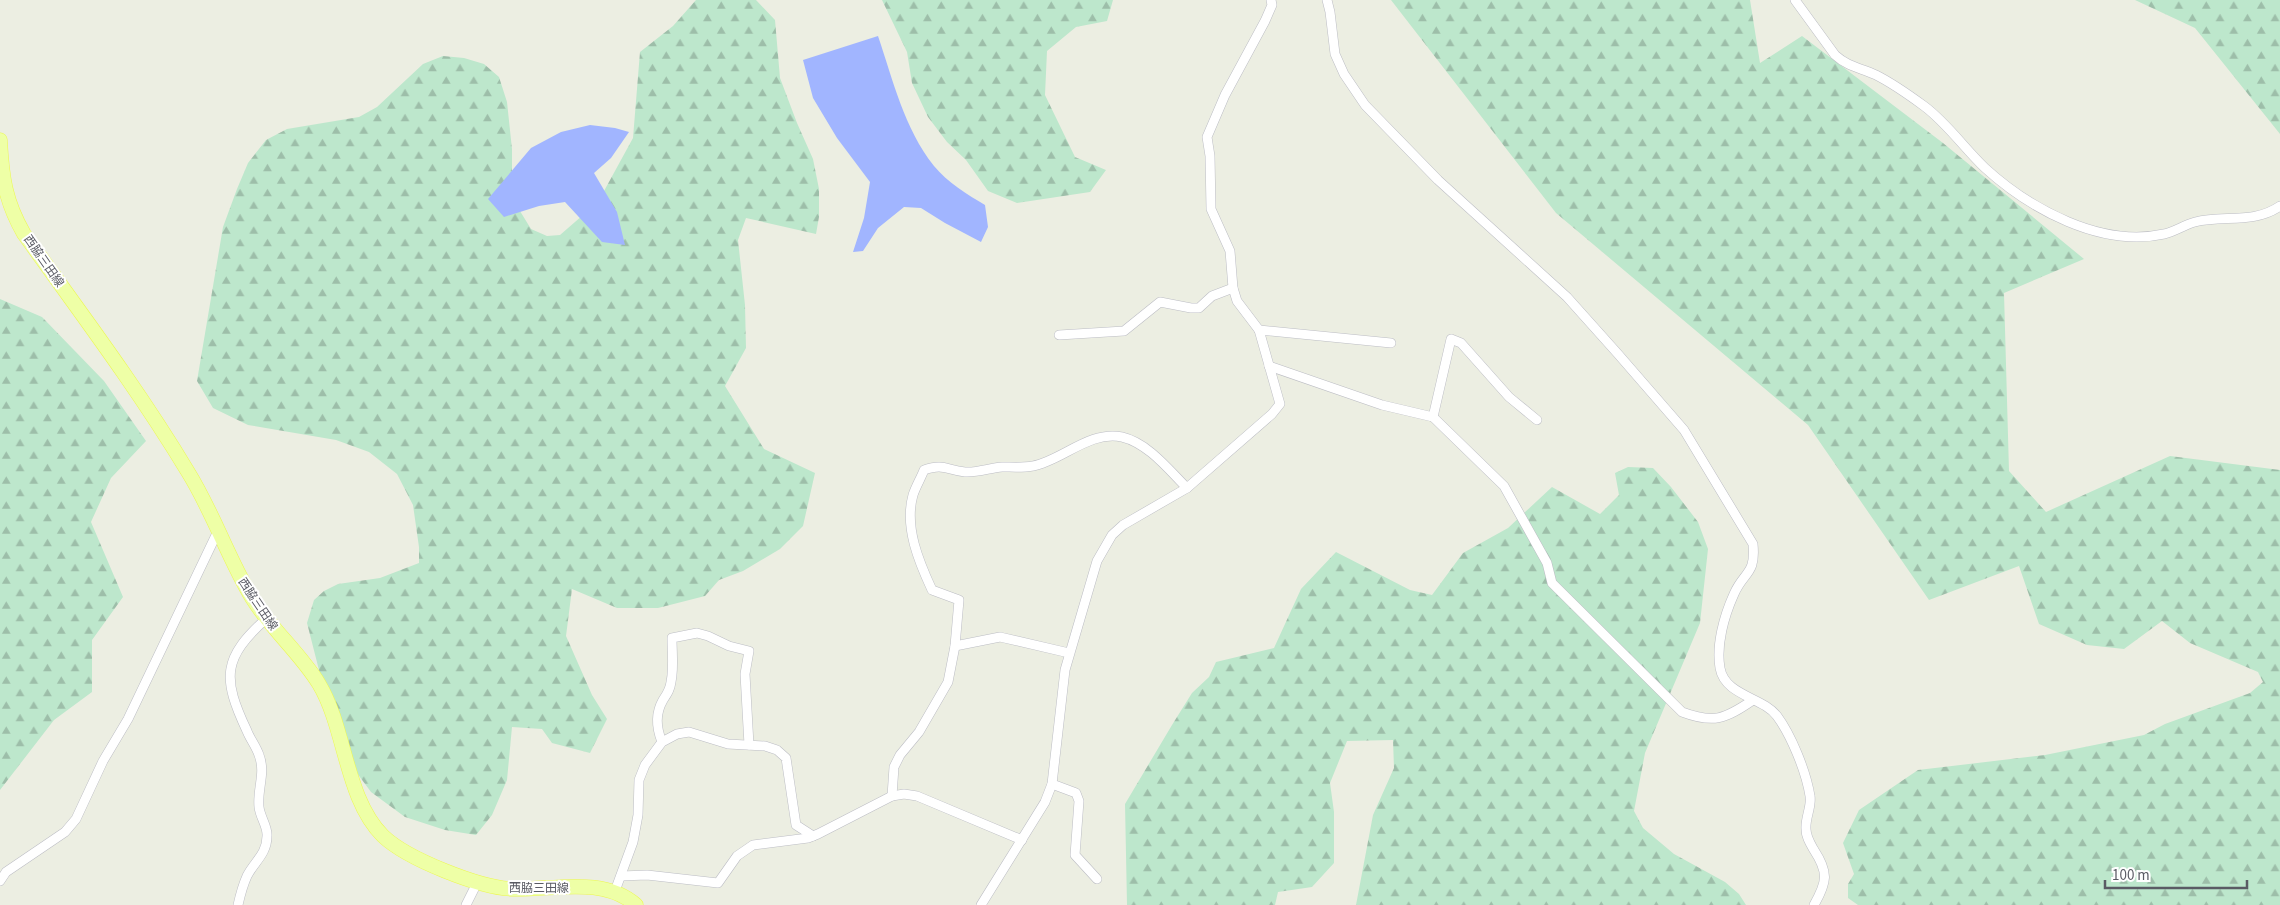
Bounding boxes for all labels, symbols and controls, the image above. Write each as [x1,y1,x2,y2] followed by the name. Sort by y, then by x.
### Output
[19,232,68,291] street label: 西脇三田線
[234,575,281,634] street label: 西脇三田線
[2105,858,2248,890] scale bar
[2112,865,2150,886] text: 100 m
[509,880,569,897] street label: 西脇三田線

